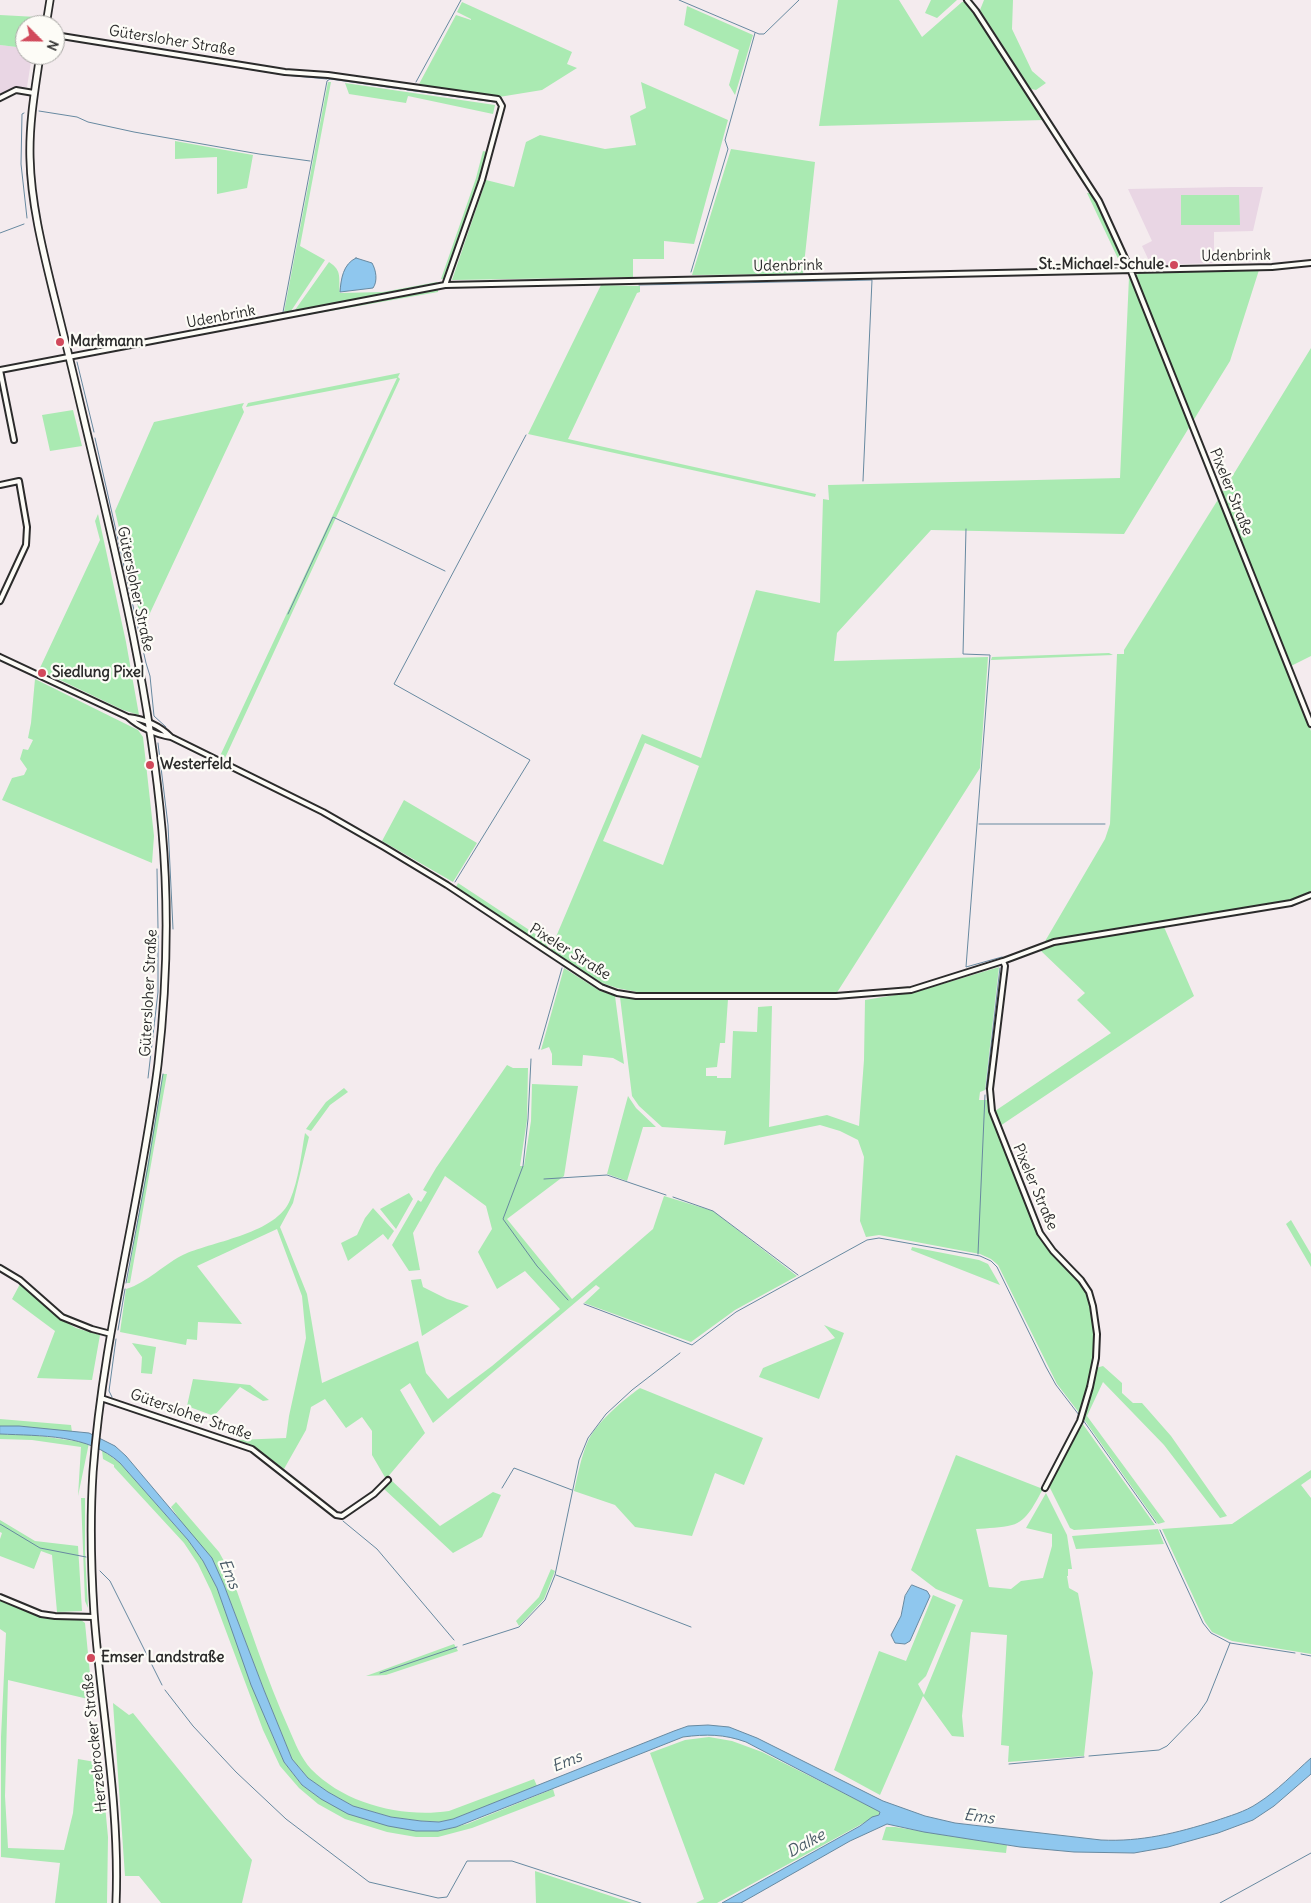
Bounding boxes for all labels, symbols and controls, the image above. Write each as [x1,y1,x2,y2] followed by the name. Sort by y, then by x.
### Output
[15,15,65,65] north arrow
[108,22,236,60] street label: Gütersloher Straße
[43,37,63,53] text: N
[1201,246,1271,266] street label: Udenbrink
[753,256,823,276] street label: Udenbrink
[1039,256,1164,274] place label: St.-Michael-Schule
[1168,259,1180,271] marker: St.-Michael-Schule
[185,302,257,332] street label: Udenbrink
[70,333,143,351] place label: Markmann
[54,336,66,348] marker: Markmann
[1205,446,1257,538] street label: Pixeler Straße
[113,525,157,653] street label: Gütersloher Straße
[52,664,144,682] place label: Siedlung Pixel
[36,667,48,679] marker: Siedlung Pixel
[160,756,232,774] place label: Westerfeld
[144,759,156,771] marker: Westerfeld
[526,920,614,984] street label: Pixeler Straße
[137,929,161,1057] street label: Gütersloher Straße
[1009,1141,1061,1233] street label: Pixeler Straße
[128,1386,254,1444] street label: Gütersloher Straße
[214,1556,244,1592] water label: Ems
[101,1649,224,1667] place label: Emser Landstraße
[85,1652,97,1664] marker: Emser Landstraße
[79,1673,111,1813] street label: Herzebrocker Straße
[549,1747,585,1777] water label: Ems
[963,1805,995,1829] water label: Ems
[784,1826,828,1862] water label: Dalke

